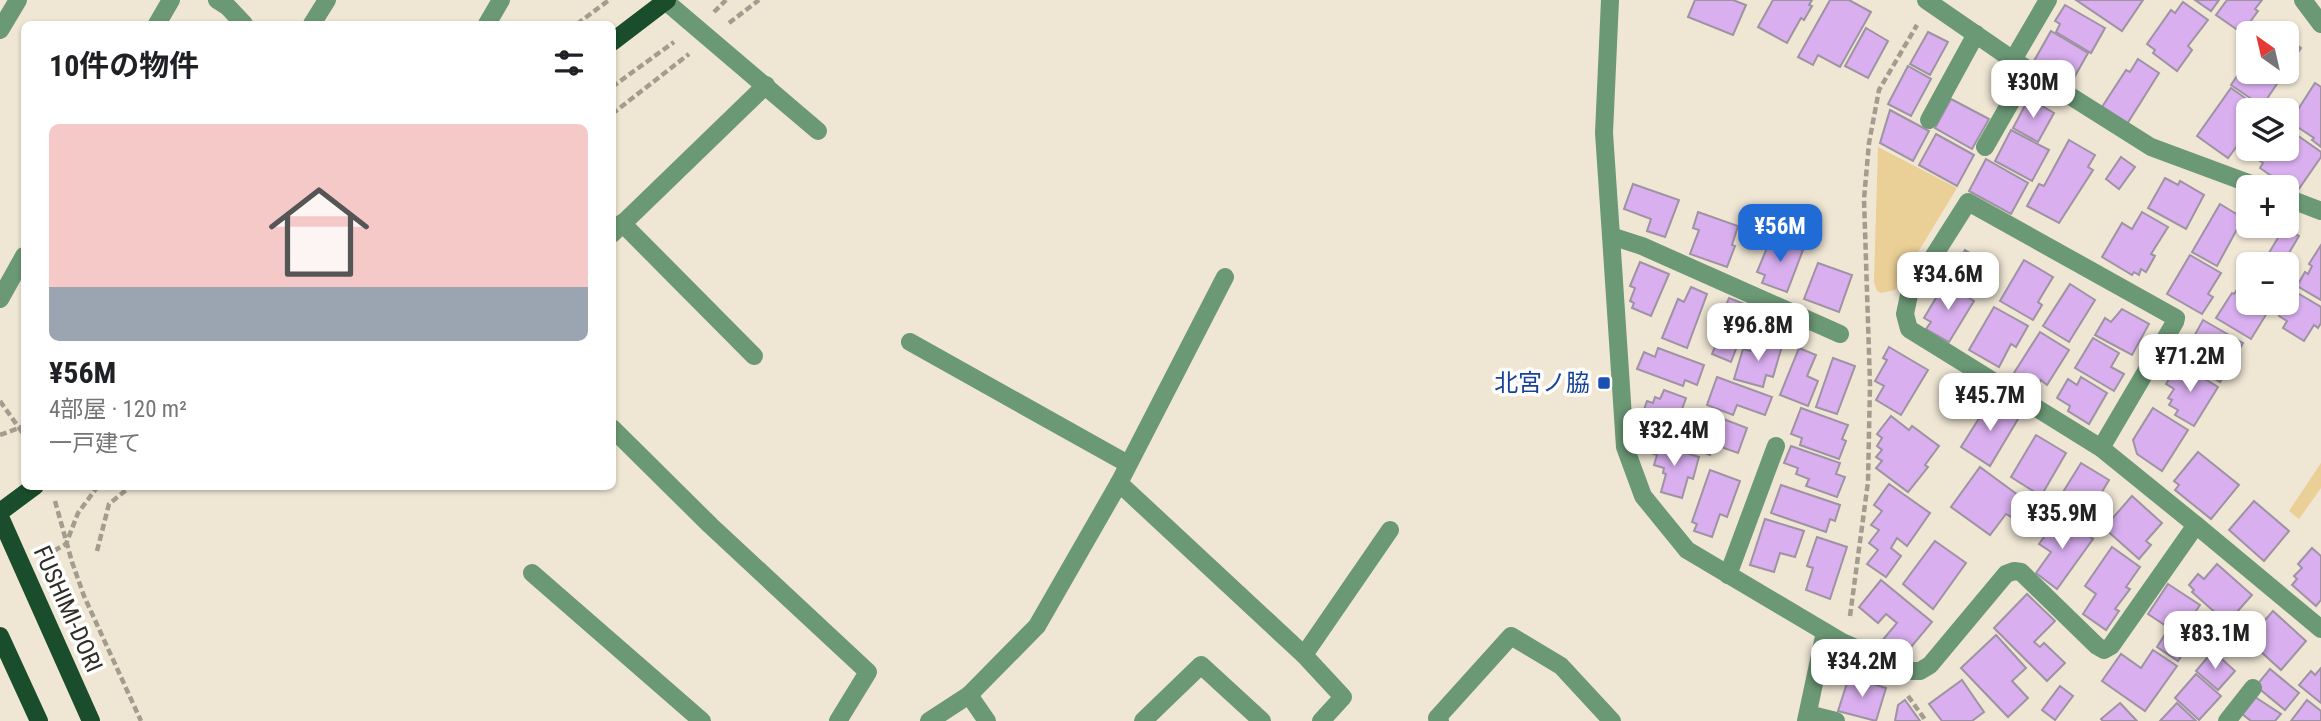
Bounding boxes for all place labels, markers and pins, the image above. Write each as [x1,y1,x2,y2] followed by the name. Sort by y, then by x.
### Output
[1992,60,2074,120] pin: ¥30M
[1739,204,1821,264] pin: ¥56M
[1891,252,2005,312] pin: ¥34.6M
[1701,304,1815,363] pin: ¥96.8M
[2133,334,2247,394] pin: ¥71.2M
[1494,369,1590,397] place label: 北宮ノ脇
[1933,374,2047,433] pin: ¥45.7M
[1596,375,1612,391] marker: 北宮ノ脇
[1617,408,1731,468] pin: ¥32.4M
[2005,491,2119,551] pin: ¥35.9M
[2158,612,2272,671] pin: ¥83.1M
[1805,640,1919,699] pin: ¥34.2M

